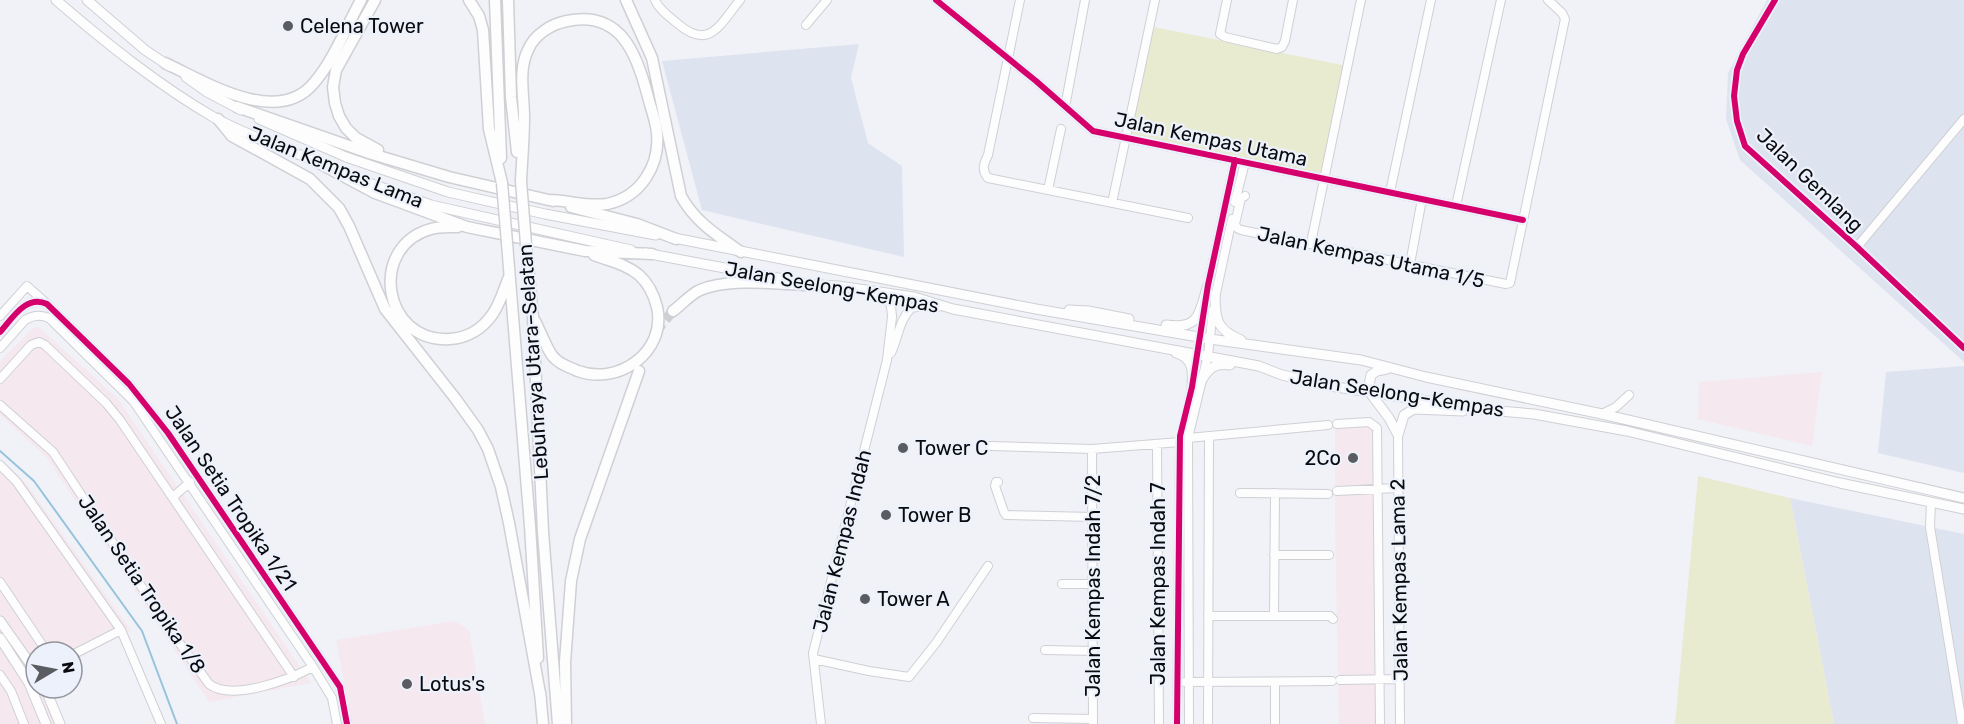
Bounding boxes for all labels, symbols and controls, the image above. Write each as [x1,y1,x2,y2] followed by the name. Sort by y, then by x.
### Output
[300,14,424,38] place label: Celena Tower
[281,19,295,33] marker: Celena Tower
[1112,107,1310,171] street label: Jalan Kempas Utama
[245,121,427,213] street label: Jalan Kempas Lama
[1752,123,1868,237] street label: Jalan Gemlang
[1255,221,1487,293] street label: Jalan Kempas Utama 1/5
[513,243,553,481] street label: Lebuhraya Utara–Selatan
[723,256,941,318] street label: Jalan Seelong–Kempas
[1288,364,1506,422] street label: Jalan Seelong–Kempas
[160,401,302,595] street label: Jalan Setia Tropika 1/21
[915,436,988,460] place label: Tower C
[896,441,910,455] marker: Tower C
[1304,446,1341,470] place label: 2Co
[808,447,876,635] street label: Jalan Kempas Indah
[1346,451,1360,465] marker: 2Co
[1081,475,1105,697] street label: Jalan Kempas Indah 7/2
[1385,478,1413,682] street label: Jalan Kempas Lama 2
[1146,483,1170,685] street label: Jalan Kempas Indah 7
[73,490,211,678] street label: Jalan Setia Tropika 1/8
[898,503,971,527] place label: Tower B
[879,508,893,522] marker: Tower B
[877,587,950,611] place label: Tower A
[858,592,872,606] marker: Tower A
[24,640,84,700] north arrow
[58,660,79,675] text: N
[419,672,485,696] place label: Lotus's
[400,677,414,691] marker: Lotus's

